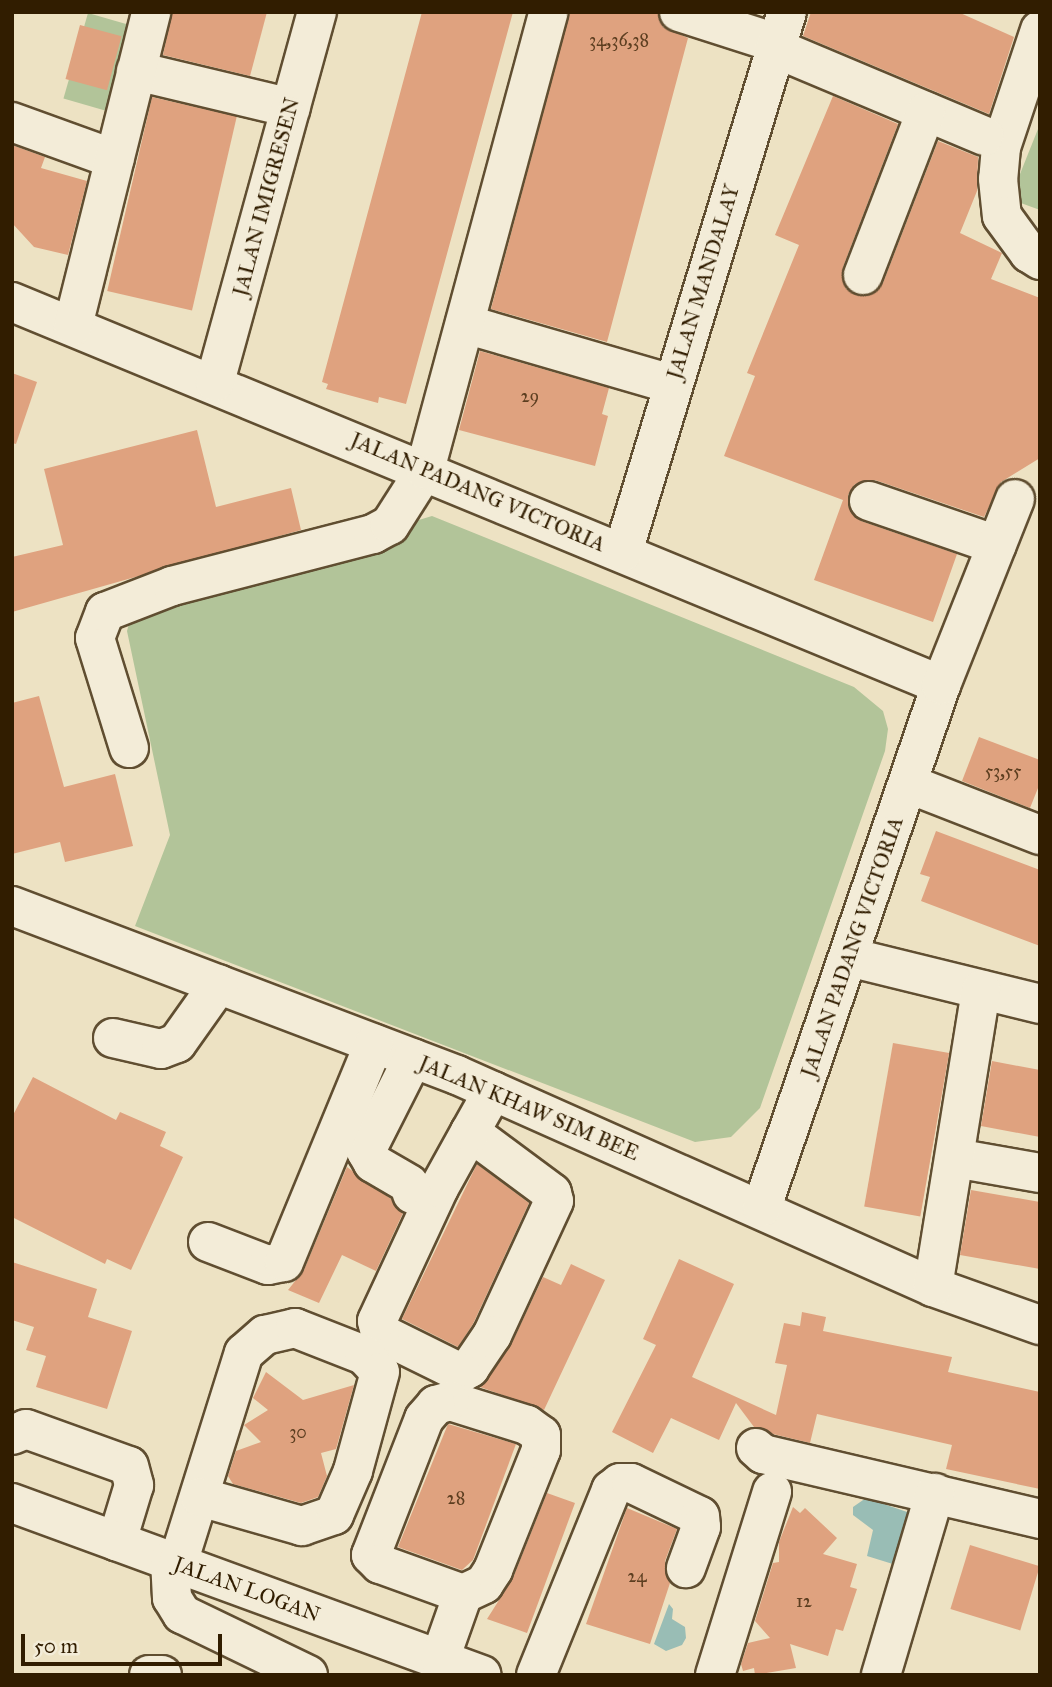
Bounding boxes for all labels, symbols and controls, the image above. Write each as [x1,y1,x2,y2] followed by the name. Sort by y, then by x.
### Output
[589,29,649,51] house number: 34,36,38
[227,95,305,299] street label: JALAN IMIGRESEN
[661,182,745,382] street label: JALAN MANDALAY
[521,385,539,407] house number: 29
[347,427,609,557] street label: JALAN PADANG VICTORIA
[985,760,1021,782] house number: 53,55
[795,813,909,1081] street label: JALAN PADANG VICTORIA
[415,1050,643,1166] street label: JALAN KHAW SIM BEE
[289,1421,307,1443] house number: 30
[447,1487,465,1509] house number: 28
[170,1551,324,1627] street label: JALAN LOGAN
[628,1565,646,1587] house number: 24
[796,1590,812,1612] house number: 12
[24,1620,226,1664] scale bar
[34,1633,78,1659] text: 50 m

